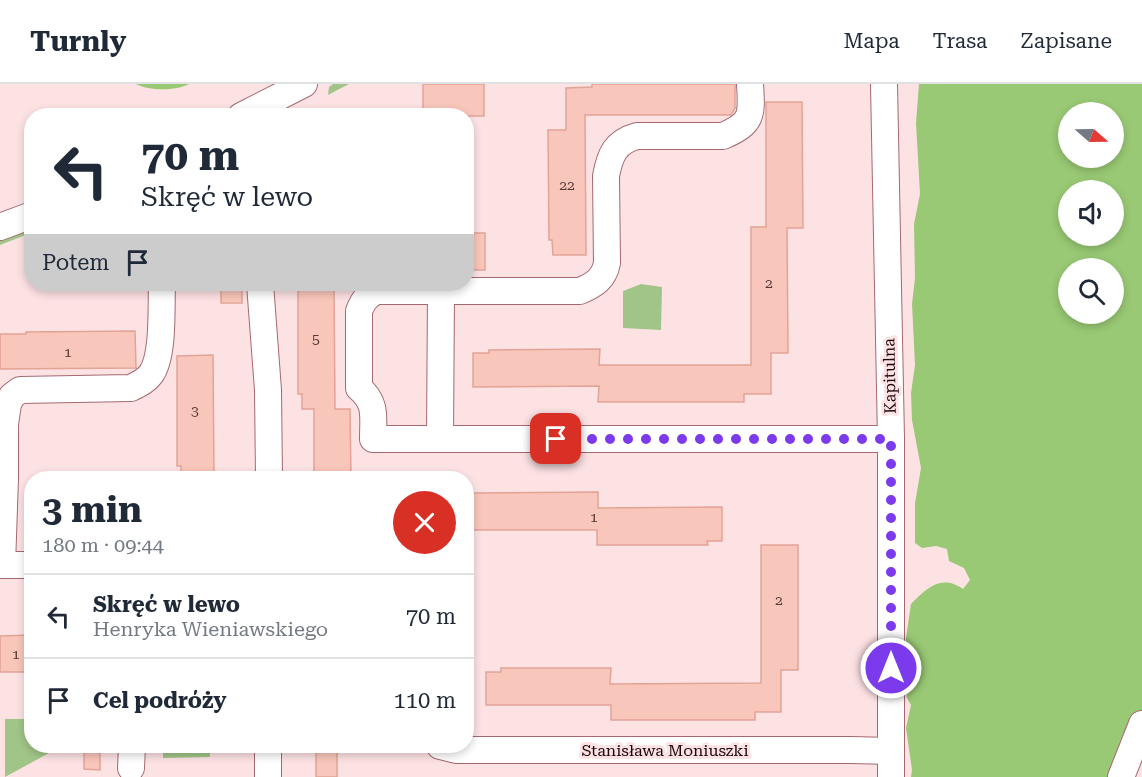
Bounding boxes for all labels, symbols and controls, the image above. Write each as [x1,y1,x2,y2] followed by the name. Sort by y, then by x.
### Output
[30,25,126,58] text: Turnly
[843,29,900,53] text: Mapa
[933,29,987,53] text: Trasa
[1020,29,1112,53] text: Zapisane
[1058,102,1124,168] north arrow
[1058,102,1124,324] map controls
[141,131,239,180] text: 70 m
[42,132,120,210] icon: left
[559,177,575,193] house number: 22
[1058,180,1124,246] button: sound
[141,181,313,213] text: Skręć w lewo
[121,246,154,279] icon: arrive
[42,250,109,275] text: Potem
[1058,258,1124,324] button: search
[765,275,773,291] house number: 2
[312,331,320,347] house number: 5
[879,338,900,414] street label: Kapitulna
[64,344,72,360] house number: 1
[191,403,199,419] house number: 3
[530,413,581,464] pin
[539,422,572,455] icon: arrive
[42,489,142,531] text: 3 min
[393,491,456,554] button: close
[590,509,598,525] house number: 1
[42,533,164,557] text: 180 m · 09:44
[93,592,240,617] text: Skręć w lewo
[775,592,783,608] house number: 2
[42,600,75,633] icon: left
[406,604,456,629] text: 70 m
[93,617,328,641] text: Henryka Wieniawskiego
[859,636,923,700] position arrow
[12,646,20,662] house number: 1
[42,684,75,717] icon: arrive
[93,688,227,713] text: Cel podróży
[393,688,456,713] text: 110 m
[581,741,749,760] street label: Stanisława Moniuszki

